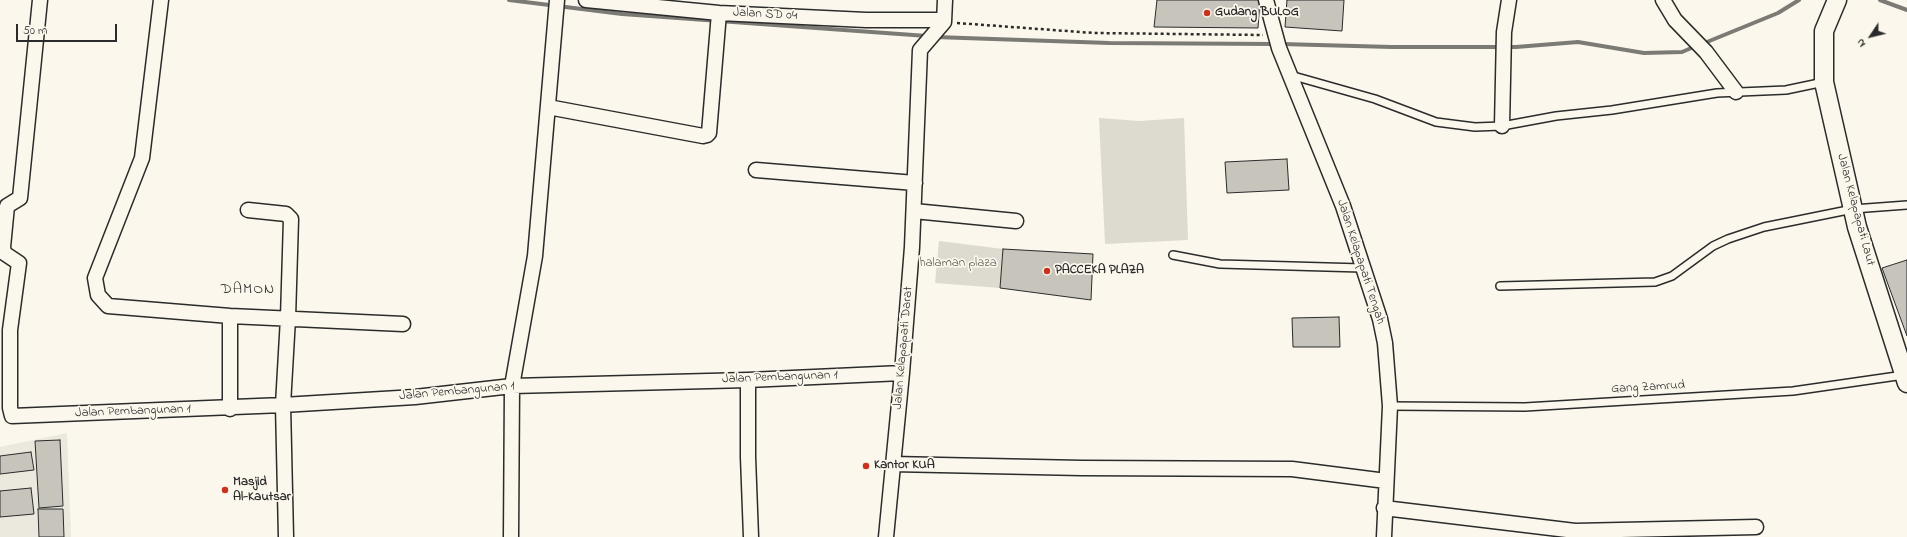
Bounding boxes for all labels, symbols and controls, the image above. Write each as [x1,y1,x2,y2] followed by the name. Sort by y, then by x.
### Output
[1215,5,1299,21] place label: Gudang BULOG
[732,6,798,24] street label: Jalan SD 04
[1202,8,1212,18] marker: Gudang BULOG
[18,16,119,42] scale bar
[1851,16,1891,56] north arrow
[23,22,47,40] text: 50 m
[1852,35,1870,51] text: N
[1833,152,1877,268] street label: Jalan Kelapapati Laut
[1332,198,1388,326] street label: Jalan Kelapapati Tengah
[919,256,997,272] park label: halaman plaza
[1055,263,1144,279] place label: PACCEKA PLAZA
[1042,266,1052,276] marker: PACCEKA PLAZA
[221,282,275,300] district label: DAMON
[891,286,917,410] street label: Jalan Kelapapati Darat
[722,368,838,388] street label: Jalan Pembangunan 1
[1611,378,1685,398] street label: Gang Zamrud
[399,379,515,405] street label: Jalan Pembangunan 1
[75,402,191,422] street label: Jalan Pembangunan 1
[874,458,935,474] place label: Kantor KUA
[861,461,871,471] marker: Kantor KUA
[233,475,291,506] place label: Masjid Al-Kautsar
[220,485,230,495] marker: Masjid Al-Kautsar

